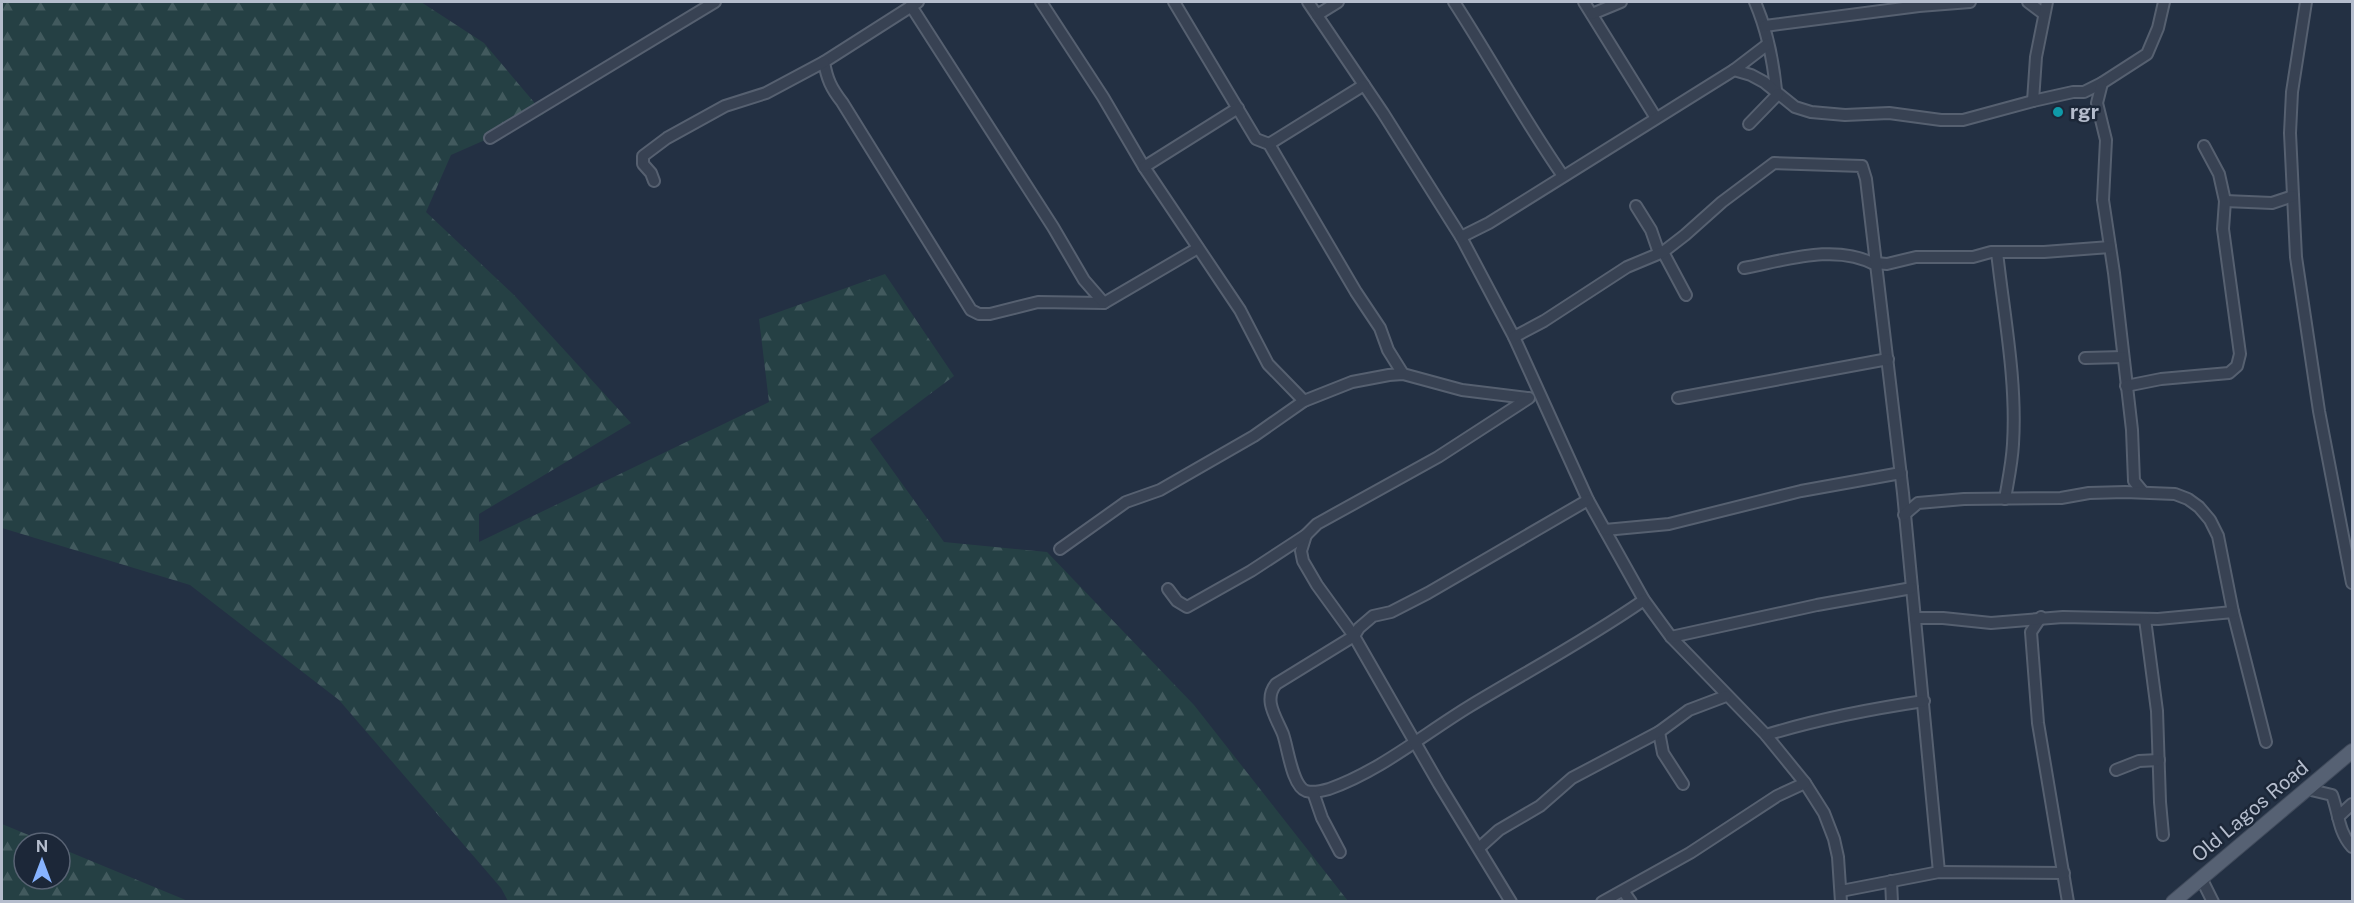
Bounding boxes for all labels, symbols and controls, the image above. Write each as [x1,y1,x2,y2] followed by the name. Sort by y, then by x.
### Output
[2070,100,2099,124] place label: rgr
[2051,105,2065,119] marker: rgr
[2187,755,2313,867] street label: Old Lagos Road
[12,831,72,891] north arrow
[36,837,48,856] text: N

